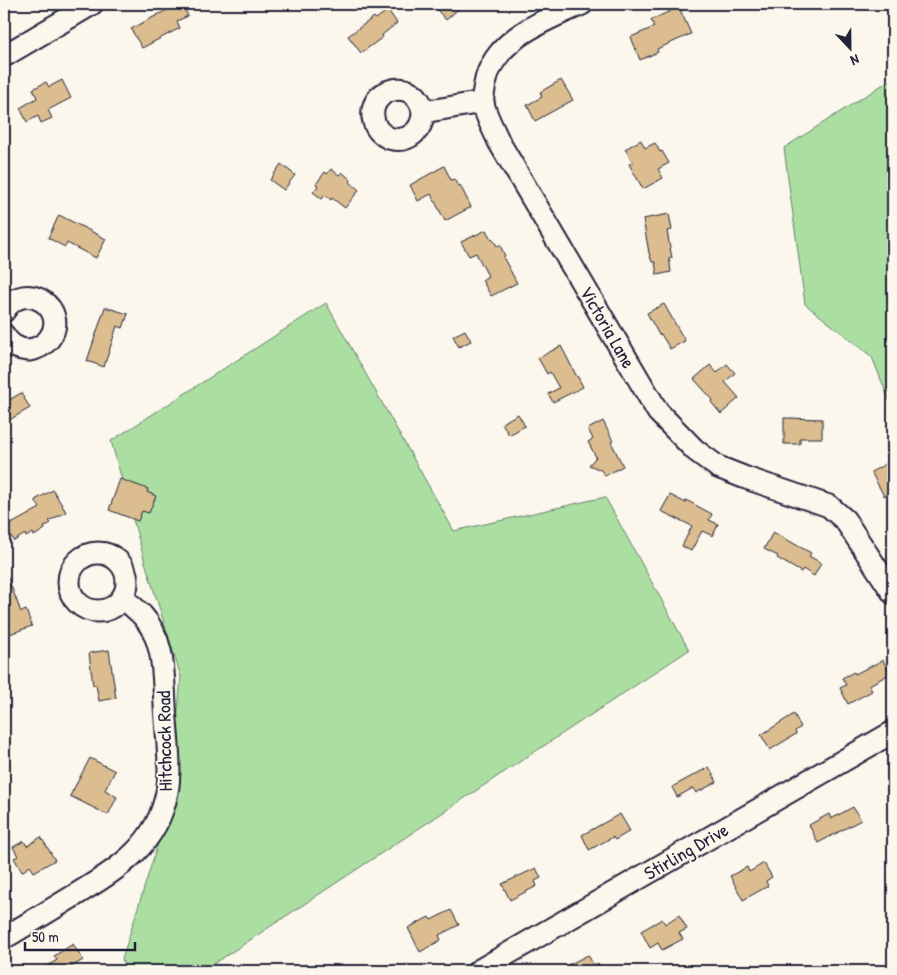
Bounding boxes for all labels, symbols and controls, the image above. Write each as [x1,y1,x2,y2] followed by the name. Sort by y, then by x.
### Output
[824,22,874,72] north arrow
[848,50,862,71] text: N
[574,281,642,373] street label: Victoria Lane
[150,690,178,792] street label: Hitchcock Road
[639,816,733,886] street label: Stirling Drive
[25,920,135,952] scale bar
[32,926,59,947] text: 50 m

